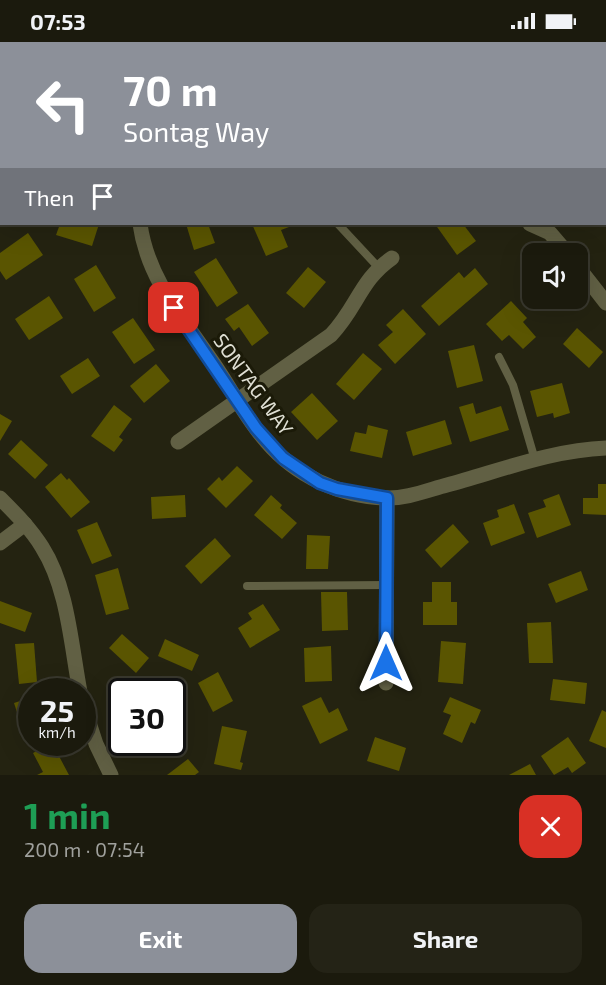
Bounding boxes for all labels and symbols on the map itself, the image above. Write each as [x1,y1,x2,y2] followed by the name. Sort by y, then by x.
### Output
[148,282,199,333] pin
[209,329,299,440] street label: SONTAG WAY
[354,631,418,695] position arrow
[108,678,186,756] speed limit sign: 30

